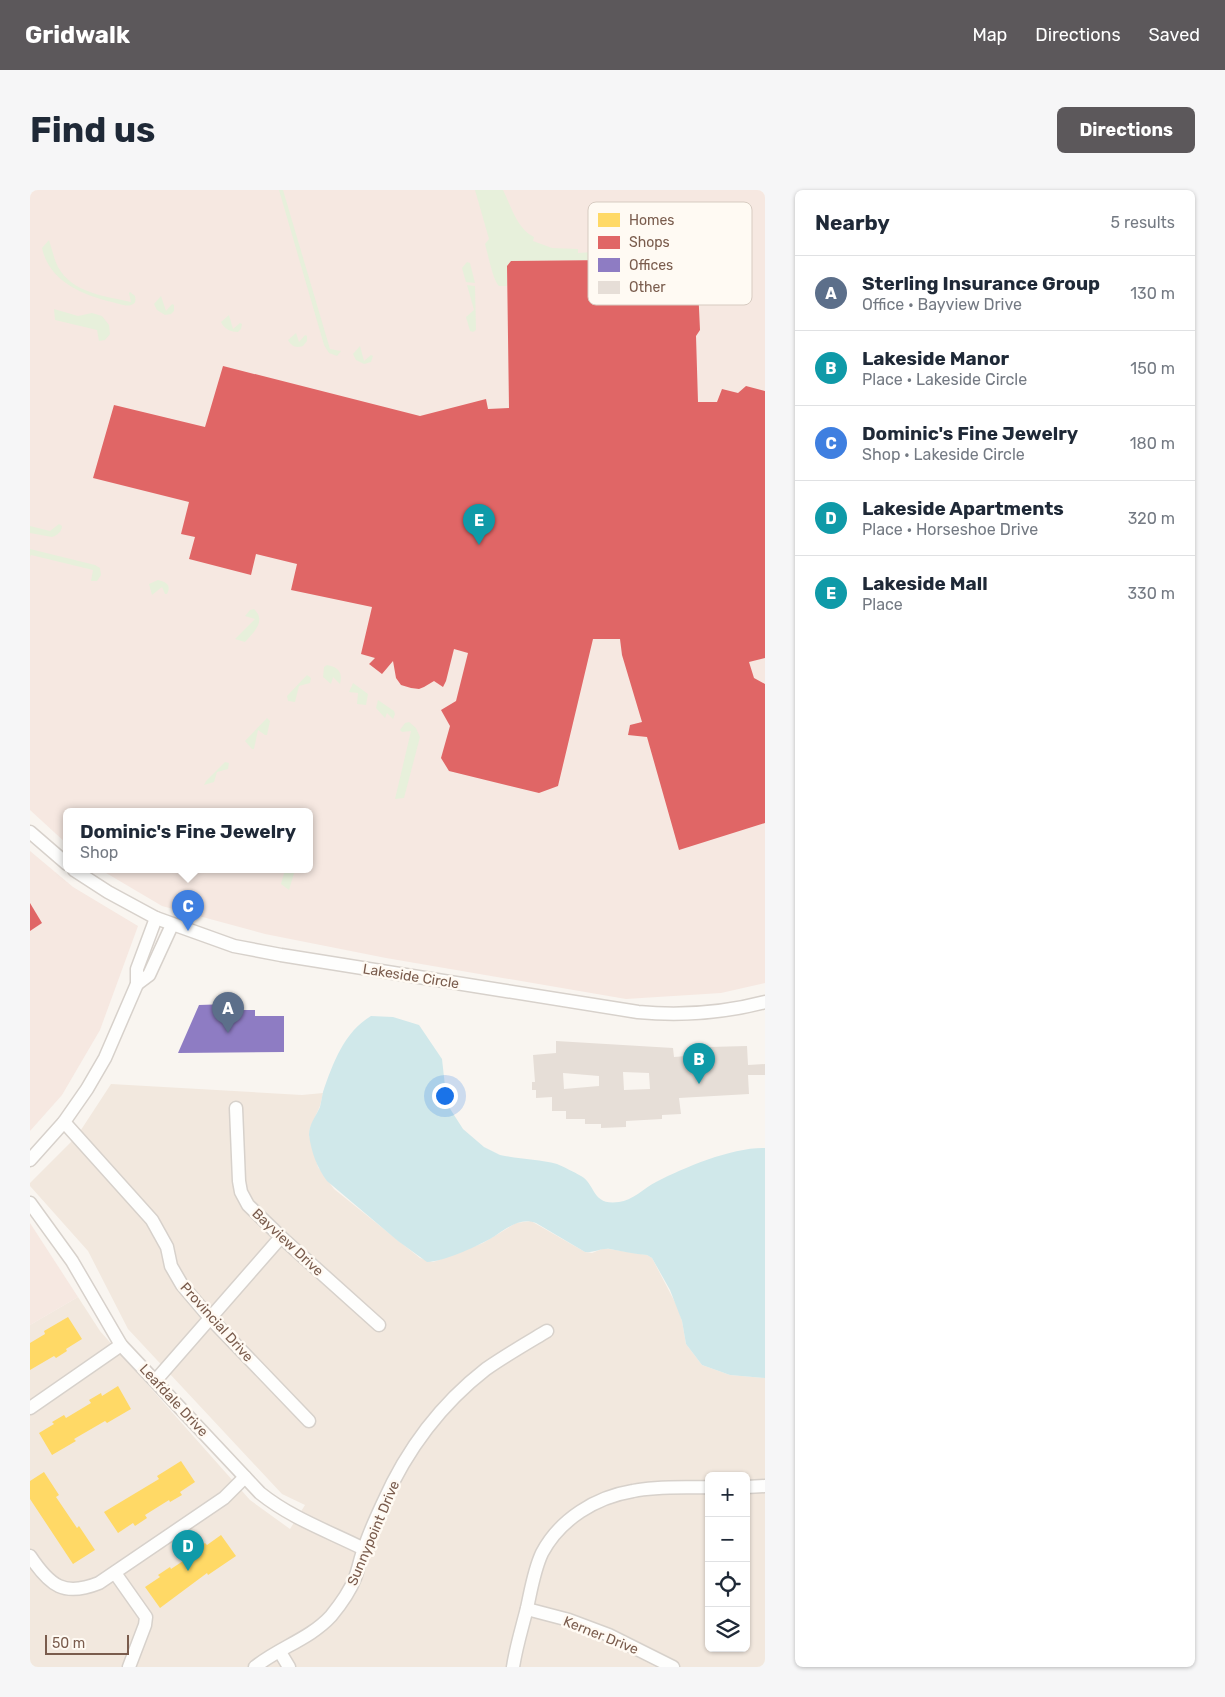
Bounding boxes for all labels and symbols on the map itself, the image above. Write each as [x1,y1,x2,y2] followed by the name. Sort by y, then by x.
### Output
[588,202,752,305] legend
[629,212,674,229] text: Homes
[629,234,670,251] text: Shops
[629,257,673,274] text: Offices
[629,279,666,296] text: Other
[463,504,495,545] pin: E
[172,890,204,931] pin: C
[362,960,460,993] street label: Lakeside Circle
[212,992,244,1033] pin: A
[683,1043,715,1084] pin: B
[432,1083,458,1109] your location
[248,1205,327,1280] street label: Bayview Drive
[177,1279,257,1366] street label: Provincial Drive
[136,1361,212,1440] street label: Leafdale Drive
[344,1478,403,1588] street label: Sunnypoint Drive
[172,1530,204,1571] pin: D
[561,1613,641,1658] street label: Kerner Drive
[45,1632,129,1655] scale bar

